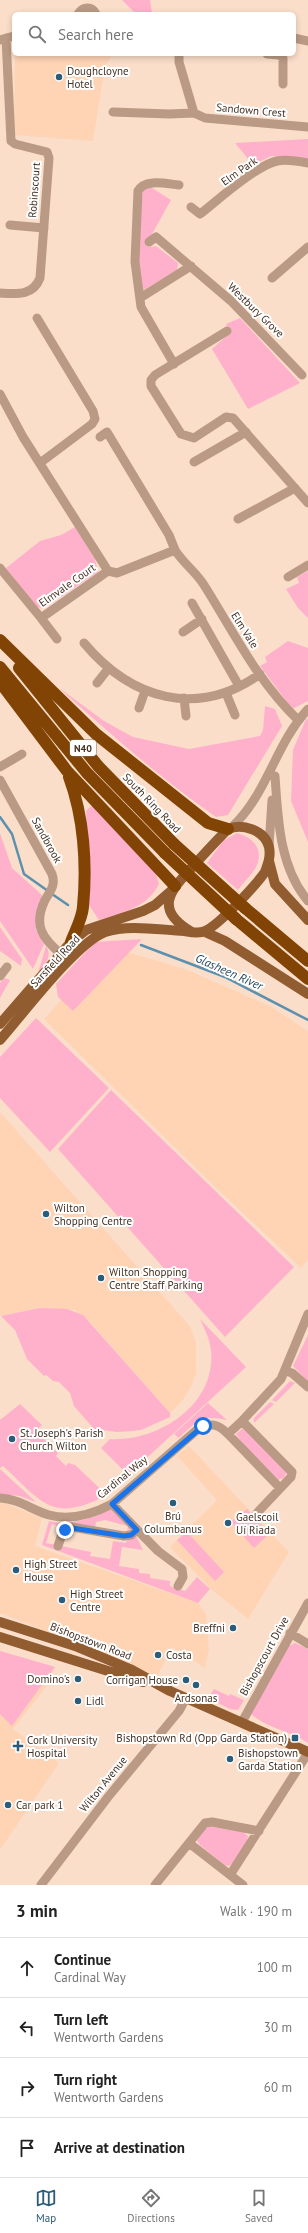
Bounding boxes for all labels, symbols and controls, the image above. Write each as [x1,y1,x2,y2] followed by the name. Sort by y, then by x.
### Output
[12,12,296,56] search box
[26,23,48,45] icon: search
[58,25,134,44] text: Search here
[67,64,129,91] place label: Doughcloyne Hotel
[54,72,64,82] marker: Doughcloyne Hotel
[216,100,287,120] street label: Sandown Crest
[218,153,260,189] street label: Elm Park
[25,161,43,218] street label: Robinscourt
[225,280,287,341] street label: Westbury Grove
[36,560,98,610] street label: Elmvale Court
[228,609,262,651] street label: Elm Vale
[70,740,96,756] road number: N40
[120,770,184,836] street label: South Ring Road
[29,815,66,866] street label: Sandbrook
[27,932,83,990] street label: Sarsfield Road
[193,950,266,994] water label: Glasheen River
[54,1201,132,1228] place label: Wilton Shopping Centre
[41,1209,51,1219] marker: Wilton Shopping Centre
[109,1265,203,1292] place label: Wilton Shopping Centre Staff Parking
[96,1273,106,1283] marker: Wilton Shopping Centre Staff Parking
[194,1417,212,1435] route start
[20,1426,103,1453] place label: St. Joseph's Parish Church Wilton
[7,1434,17,1444] marker: St. Joseph's Parish Church Wilton
[94,1452,151,1502] street label: Cardinal Way
[168,1498,178,1508] marker: Brú Columbanus
[144,1509,202,1536] place label: Brú Columbanus
[236,1510,279,1537] place label: Gaelscoil Uí Riada
[223,1518,233,1528] marker: Gaelscoil Uí Riada
[56,1521,74,1539] route end
[24,1557,78,1584] place label: High Street House
[11,1565,21,1575] marker: High Street House
[70,1587,124,1614] place label: High Street Centre
[57,1595,67,1605] marker: High Street Centre
[236,1614,292,1698] street label: Bishopscourt Drive
[48,1619,134,1663] street label: Bishopstown Road
[193,1621,225,1635] place label: Breffni
[228,1623,238,1633] marker: Breffni
[166,1648,192,1662] place label: Costa
[153,1650,163,1660] marker: Costa
[27,1672,70,1686] place label: Domino's
[106,1673,178,1687] place label: Corrigan House
[73,1674,83,1684] marker: Domino's
[181,1675,191,1685] marker: Corrigan House
[191,1680,201,1690] marker: Ardsonas
[175,1691,218,1705] place label: Ardsonas
[86,1694,105,1708] place label: Lidl
[73,1696,83,1706] marker: Lidl
[116,1731,287,1745] place label: Bishopstown Rd (Opp Garda Station)
[27,1733,98,1760] place label: Cork University Hospital
[290,1733,300,1743] marker: Bishopstown Rd (Opp Garda Station)
[12,1740,24,1752] marker: Cork University Hospital
[238,1746,302,1773] place label: Bishopstown Garda Station
[76,1753,130,1815] street label: Wilton Avenue
[225,1754,235,1764] marker: Bishopstown Garda Station
[16,1798,63,1812] place label: Car park 1
[3,1800,13,1810] marker: Car park 1
[16,1900,57,1922] text: 3 min
[220,1903,292,1920] text: Walk · 190 m
[54,1950,111,1969] text: Continue
[16,1957,38,1979] icon: ahead
[257,1959,292,1976] text: 100 m
[54,1969,126,1986] text: Cardinal Way
[54,2010,108,2029] text: Turn left
[16,2017,38,2039] icon: left
[264,2019,292,2036] text: 30 m
[54,2029,164,2046] text: Wentworth Gardens
[54,2070,117,2089] text: Turn right
[16,2077,38,2099] icon: right
[264,2079,292,2096] text: 60 m
[54,2089,164,2106] text: Wentworth Gardens
[16,2137,38,2159] icon: arrive
[54,2138,185,2157] text: Arrive at destination
[35,2187,57,2225] tab: Map
[127,2187,175,2225] tab: Directions
[245,2187,273,2225] tab: Saved

